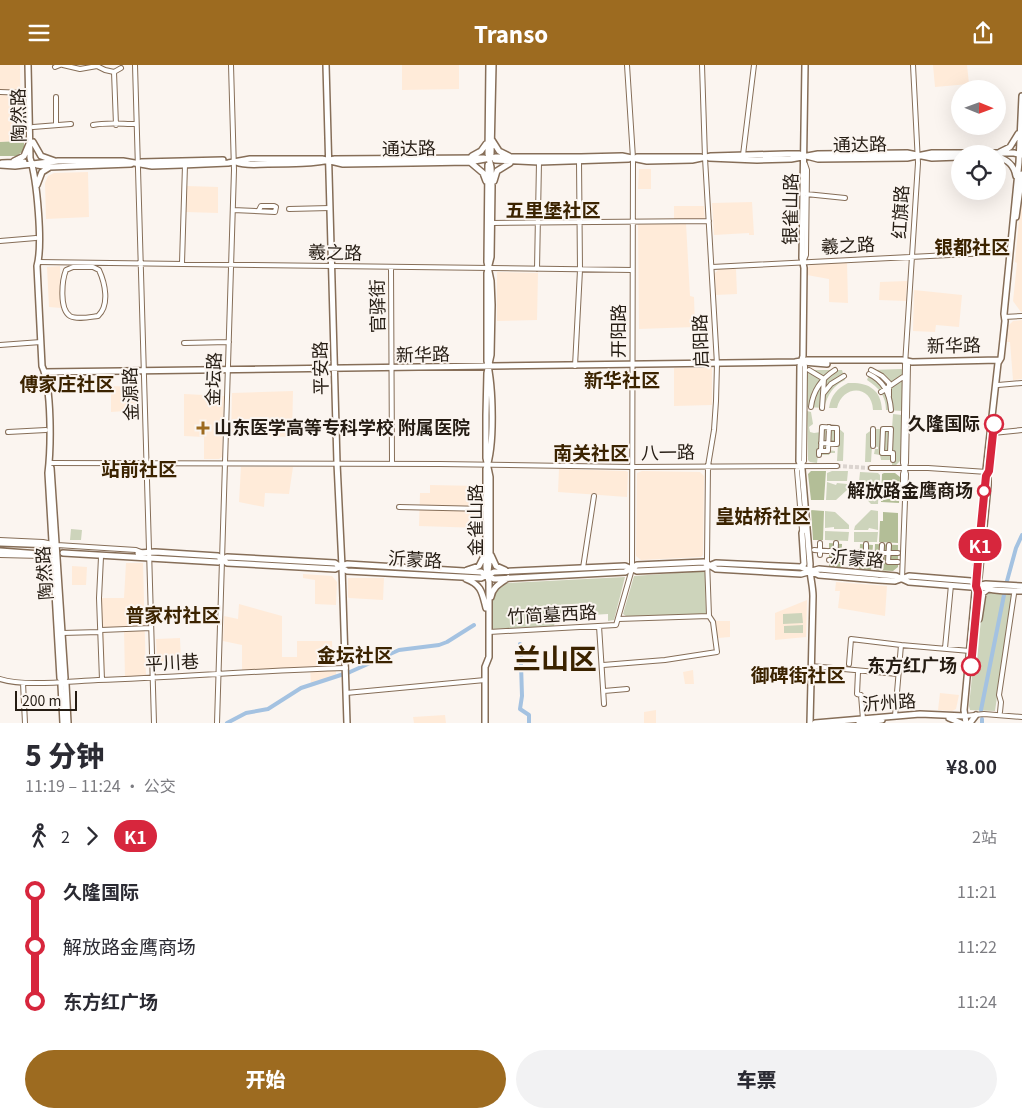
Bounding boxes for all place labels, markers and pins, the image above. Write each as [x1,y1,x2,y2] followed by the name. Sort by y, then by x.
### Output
[908,409,980,435] place label: 久隆国际
[214,413,470,439] place label: 山东医学高等专科学校 附属医院
[984,414,1004,434] marker: 久隆国际
[196,421,210,435] marker: 山东医学高等专科学校 附属医院
[847,476,973,502] place label: 解放路金鹰商场
[977,484,991,498] marker: 解放路金鹰商场
[867,651,957,677] place label: 东方红广场
[961,656,981,676] marker: 东方红广场

